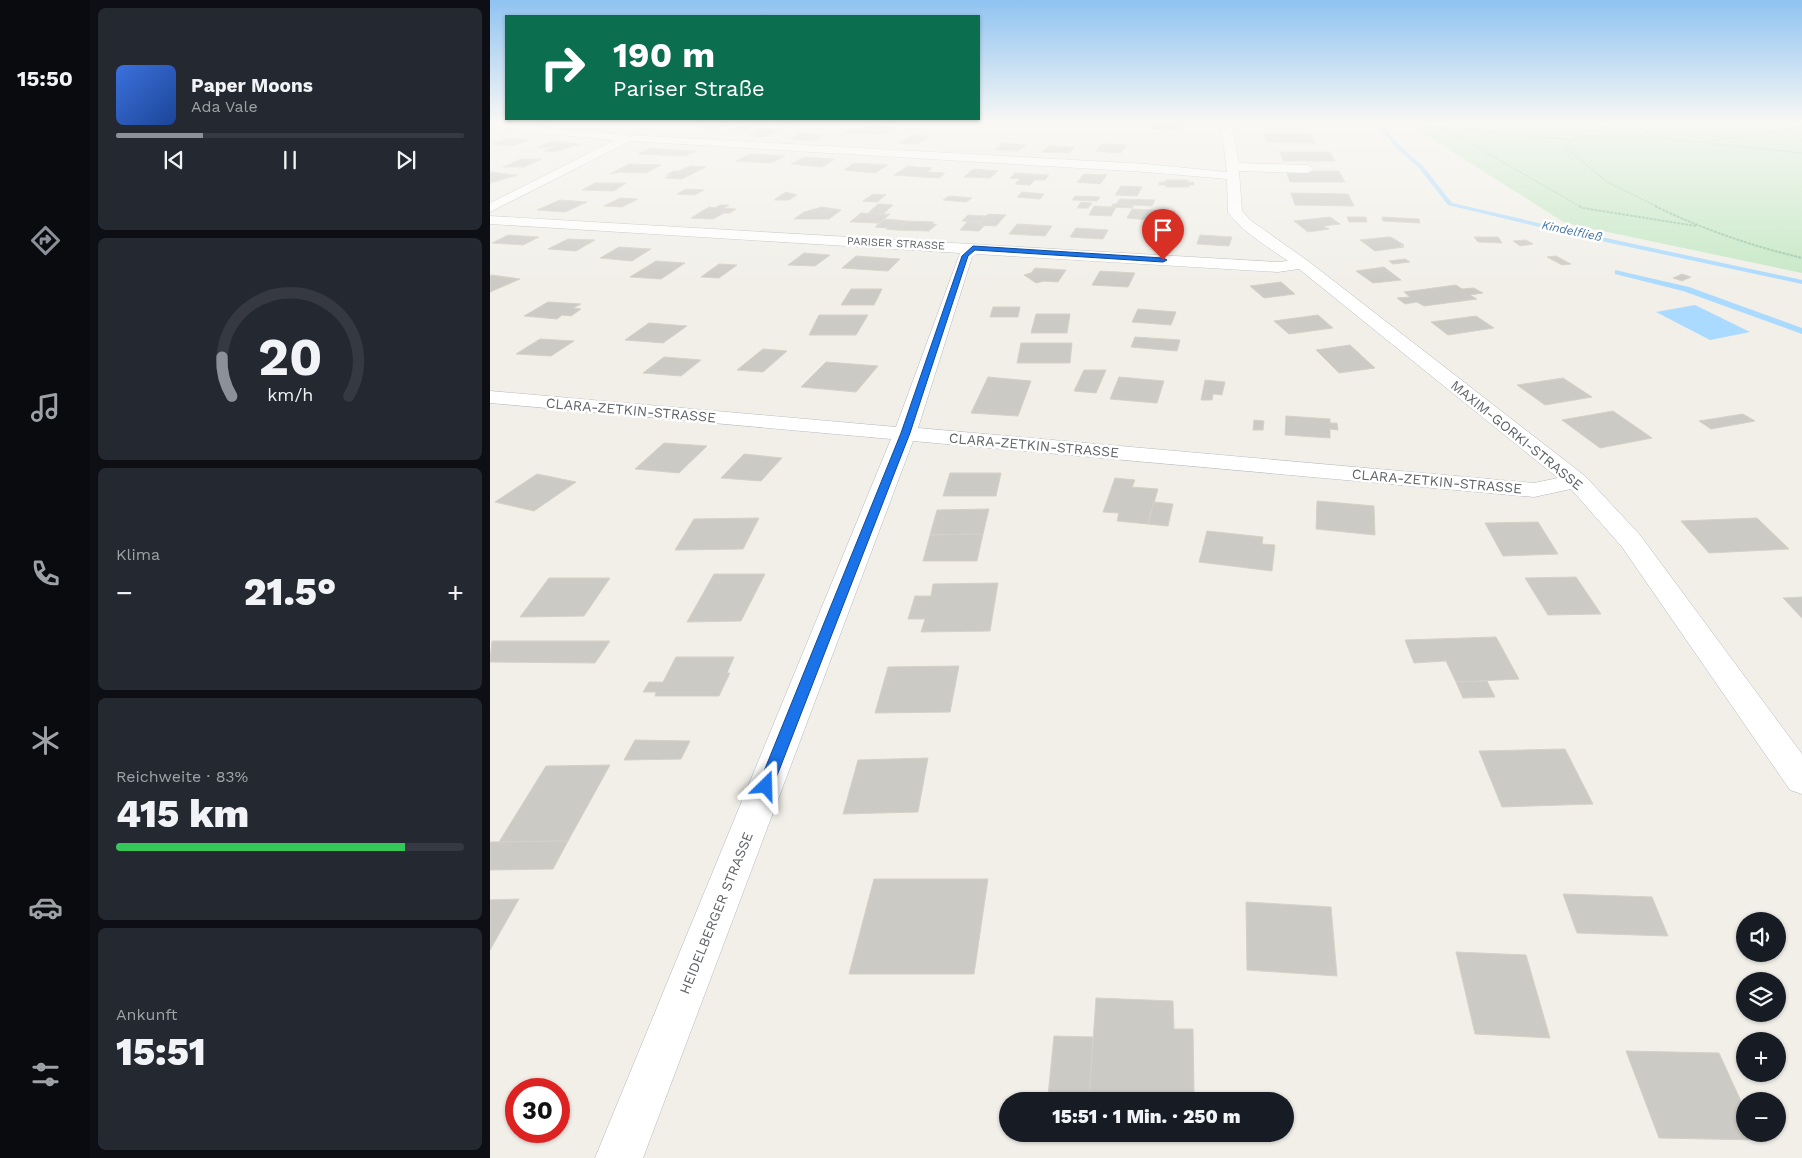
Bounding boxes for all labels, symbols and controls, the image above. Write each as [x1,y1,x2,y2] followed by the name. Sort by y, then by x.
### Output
[613,34,715,76] text: 190 m
[530,35,595,100] icon: right
[17,66,73,91] text: 15:50
[191,74,313,97] text: Paper Moons
[613,76,765,101] text: Pariser Straße
[191,97,258,116] text: Ada Vale
[160,146,188,174] icon: previous
[276,146,304,174] icon: pause
[392,146,420,174] icon: next
[1142,209,1184,260] pin
[1149,216,1177,244] icon: arrive
[1541,218,1603,244] water label: Kindelfließ
[28,223,63,258] icon: directions
[847,234,945,253] street label: PARISER STRASSE
[258,327,322,388] text: 20
[1448,377,1586,493] street label: MAXIM-GORKI-STRASSE
[267,384,313,405] text: km/h
[28,390,63,425] icon: music
[545,395,717,425] street label: CLARA-ZETKIN-STRASSE
[948,430,1120,460] street label: CLARA-ZETKIN-STRASSE
[1351,466,1523,496] street label: CLARA-ZETKIN-STRASSE
[116,545,160,564] text: Klima
[28,556,63,591] icon: phone
[244,570,336,614] text: 21.5°
[116,576,133,609] text: −
[447,576,464,609] text: +
[28,723,63,758] icon: climate
[739,759,791,811] position arrow
[116,767,248,786] text: Reichweite · 83%
[116,792,249,836] text: 415 km
[676,829,756,996] street label: HEIDELBERGER STRASSE
[28,890,63,925] icon: car
[1736,912,1786,1142] map controls
[1736,912,1786,962] button: sound
[1736,972,1786,1022] button: layers
[116,1005,177,1024] text: Ankunft
[116,1030,206,1074] text: 15:51
[1736,1032,1786,1082] button: +
[28,1057,63,1092] icon: filters
[505,1078,570,1143] speed limit sign: 30
[1736,1092,1786,1142] button: −
[1052,1105,1241,1128] text: 15:51 · 1 Min. · 250 m

